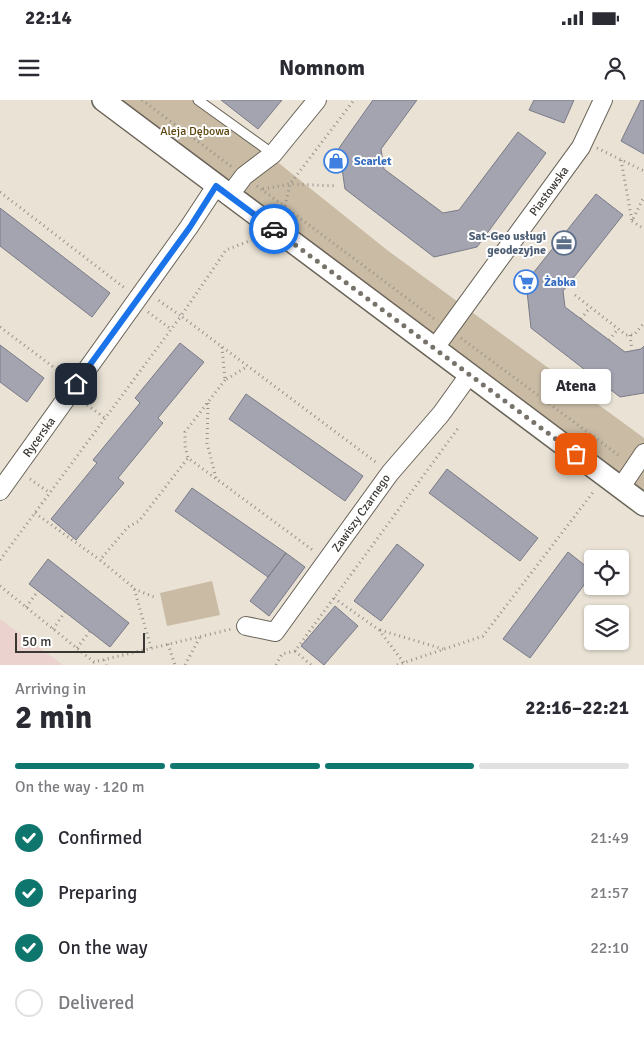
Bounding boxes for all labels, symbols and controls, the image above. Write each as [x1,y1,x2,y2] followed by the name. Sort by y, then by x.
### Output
[25,6,72,30] text: 22:14
[15,54,43,82] icon: menu
[279,54,365,81] text: Nomnom
[601,54,629,82] icon: person
[160,124,230,139] park label: Aleja Dębowa
[323,148,349,174] shop icon: Scarlet
[354,154,392,169] place label: Scarlet
[526,164,572,219] street label: Piastowska
[249,204,299,254] courier
[260,215,288,243] icon: car
[469,229,546,258] place label: Sat-Geo usługi geodezyjne
[551,230,577,256] office icon: Sat-Geo usługi geodezyjne
[513,269,539,295] supermarket icon: Żabka
[544,275,576,290] place label: Żabka
[55,363,97,405] pin
[541,369,611,404] callout: Atena
[62,370,90,398] icon: home
[556,376,596,396] text: Atena
[20,414,59,460] street label: Rycerska
[555,433,597,475] pin
[562,440,590,468] icon: bag
[329,471,394,555] street label: Zawiszy Czarnego
[584,550,629,650] map controls
[584,550,629,595] button: locate
[584,605,629,650] button: layers
[15,630,145,653] scale bar
[22,633,51,650] text: 50 m
[15,679,86,699] text: Arriving in
[525,696,629,720] text: 22:16–22:21
[15,698,92,737] text: 2 min
[15,777,145,797] text: On the way · 120 m
[15,824,43,852] icon: check
[58,826,142,850] text: Confirmed
[590,828,629,848] text: 21:49
[15,879,43,907] icon: check
[58,881,137,905] text: Preparing
[590,883,629,903] text: 21:57
[15,934,43,962] icon: check
[58,936,148,960] text: On the way
[590,938,629,958] text: 22:10
[58,991,134,1015] text: Delivered

